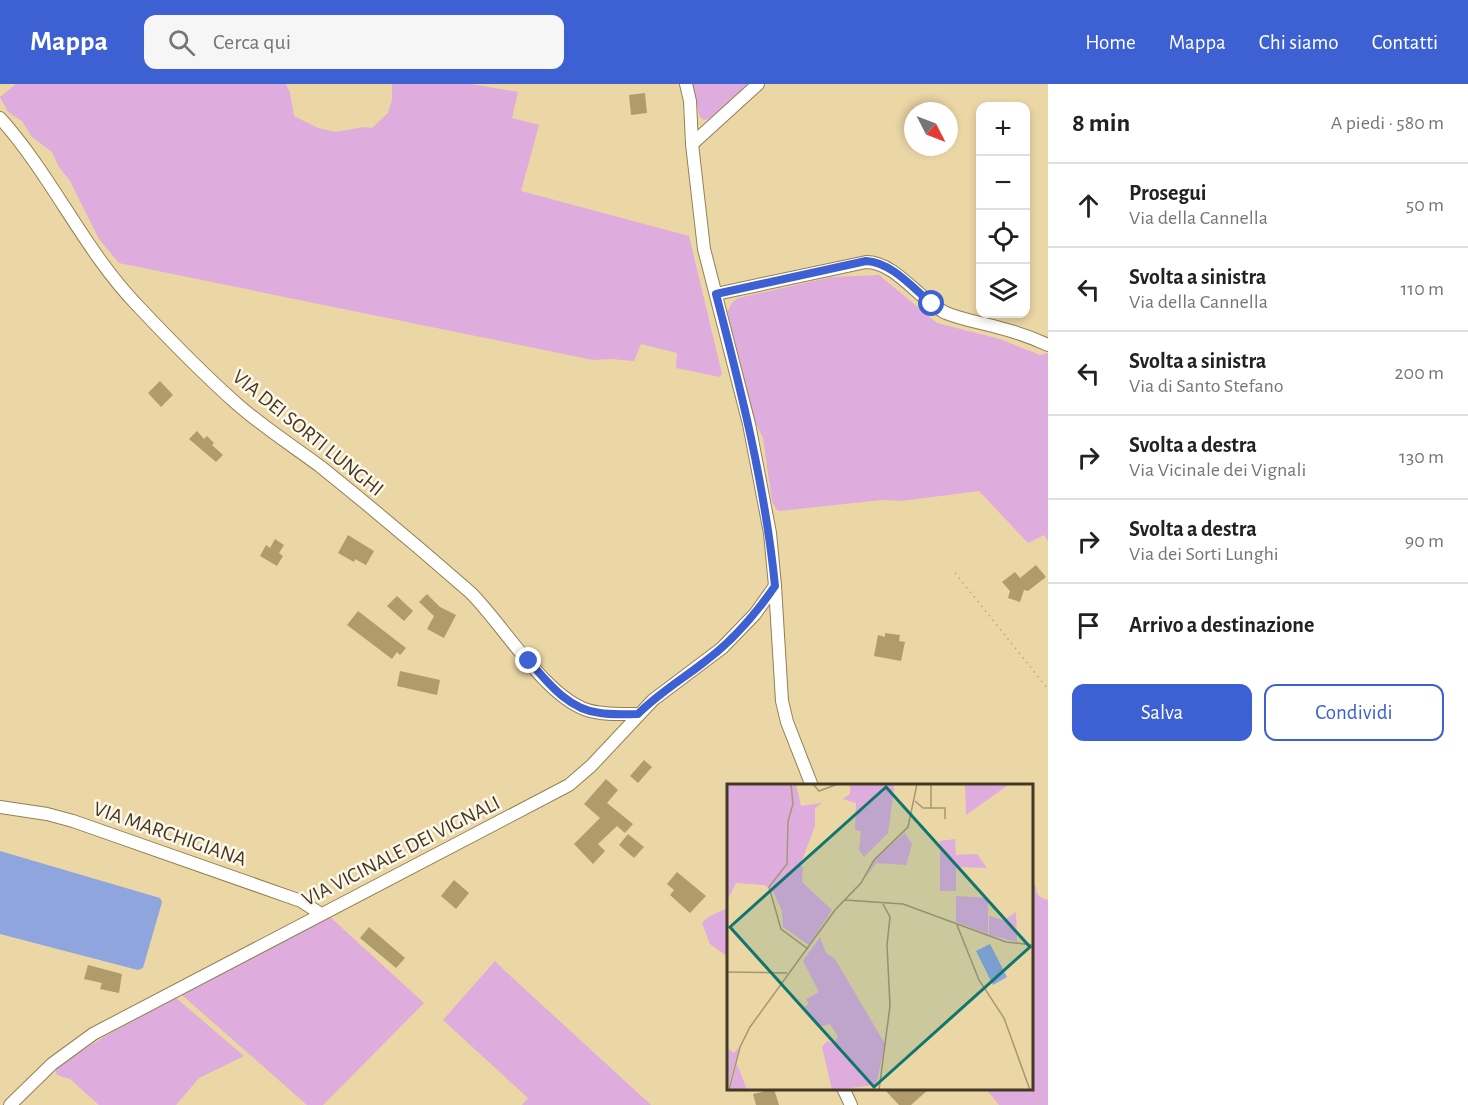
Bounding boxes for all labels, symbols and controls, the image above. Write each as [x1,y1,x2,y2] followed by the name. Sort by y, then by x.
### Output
[144,15,564,69] search box
[165,26,198,59] icon: search
[30,28,108,56] text: Mappa
[213,31,291,53] text: Cerca qui
[1085,32,1136,53] text: Home
[1169,32,1226,53] text: Mappa
[1259,32,1339,53] text: Chi siamo
[1372,32,1438,53] text: Contatti
[904,102,958,156] north arrow
[976,102,1030,318] map controls
[976,102,1030,156] button: +
[1072,110,1130,136] text: 8 min
[1331,113,1444,133] text: A piedi · 580 m
[976,156,1030,210] button: −
[1129,182,1206,204] text: Prosegui
[1072,189,1105,222] icon: ahead
[1406,195,1444,215] text: 50 m
[1129,208,1268,228] text: Via della Cannella
[976,210,1030,264] button: locate
[976,264,1030,318] button: layers
[1129,266,1266,288] text: Svolta a sinistra
[1072,273,1105,306] icon: left
[1400,279,1444,299] text: 110 m
[918,290,944,316] route start
[1129,292,1268,312] text: Via della Cannella
[1129,350,1266,372] text: Svolta a sinistra
[1072,357,1105,390] icon: left
[1394,363,1444,383] text: 200 m
[228,366,388,500] street label: VIA DEI SORTI LUNGHI
[1129,376,1284,396] text: Via di Santo Stefano
[1129,434,1257,456] text: Svolta a destra
[1072,441,1105,474] icon: right
[1399,447,1444,467] text: 130 m
[1129,460,1306,480] text: Via Vicinale dei Vignali
[1129,518,1257,540] text: Svolta a destra
[1072,525,1105,558] icon: right
[1405,531,1444,551] text: 90 m
[1129,544,1279,564] text: Via dei Sorti Lunghi
[1072,609,1105,642] icon: arrive
[1129,614,1314,636] text: Arrivo a destinazione
[515,647,541,673] route end
[1072,684,1252,741] button: Salva
[1264,684,1444,741] button: Condividi
[727,784,1033,1090] inset map
[299,792,503,910] street label: VIA VICINALE DEI VIGNALI
[91,798,249,870] street label: VIA MARCHIGIANA

